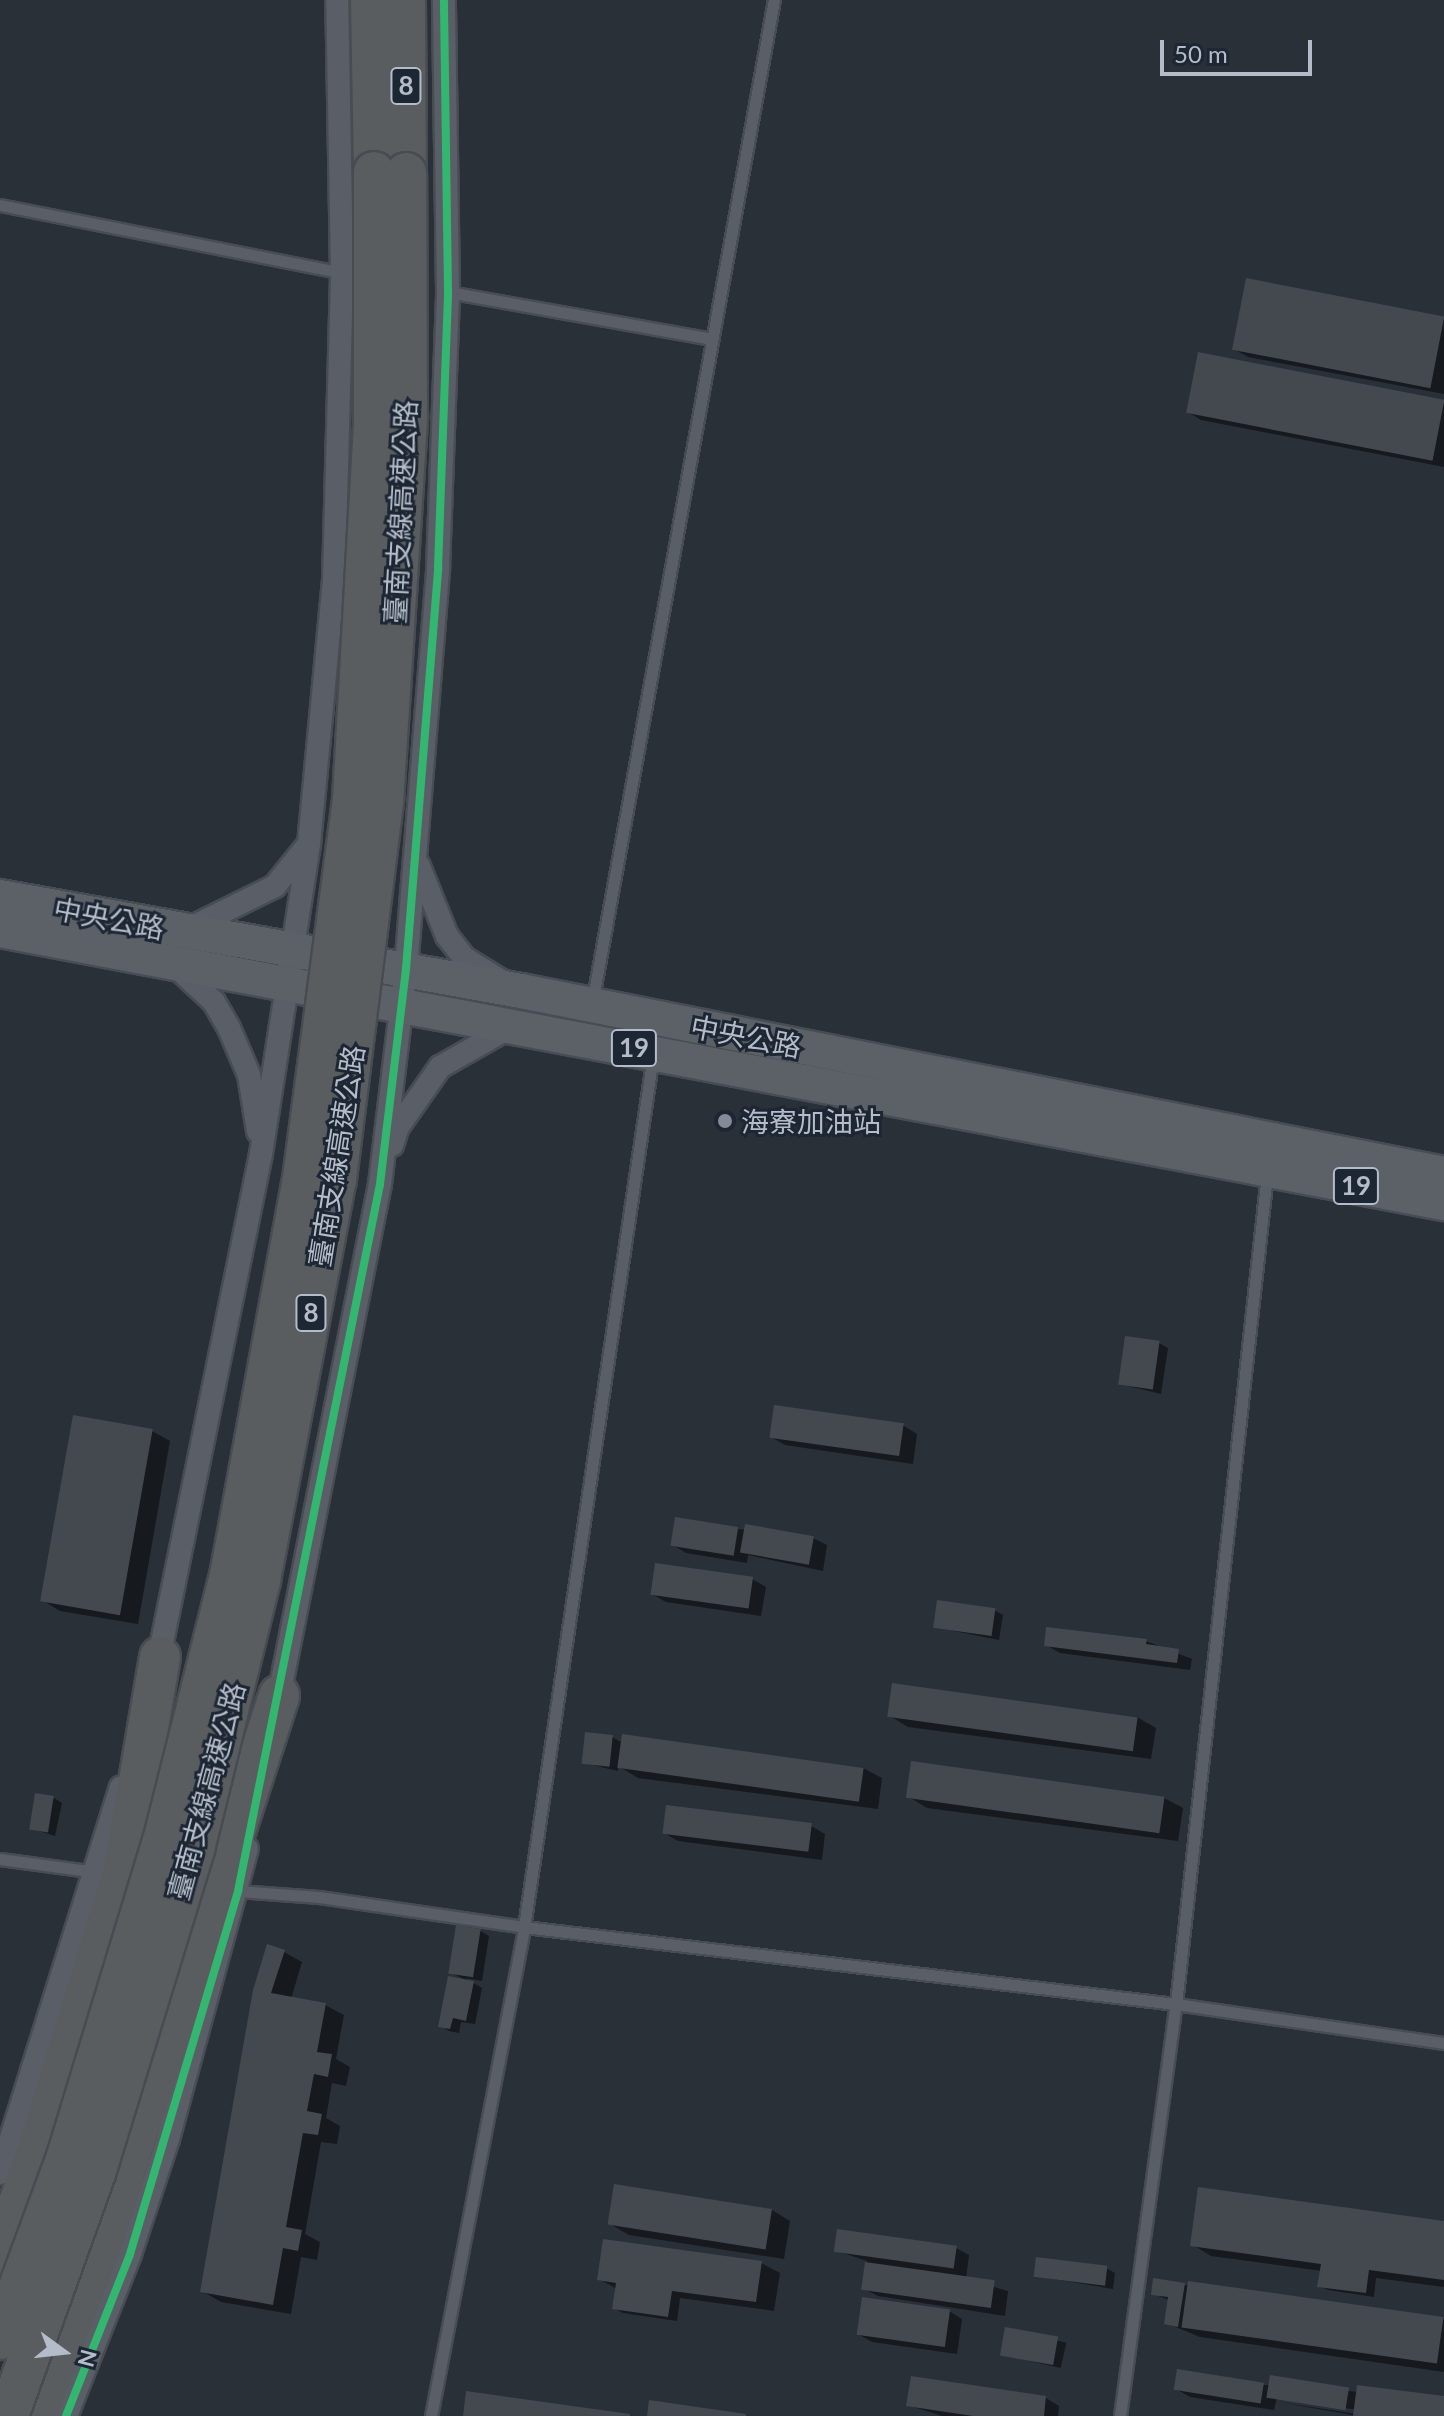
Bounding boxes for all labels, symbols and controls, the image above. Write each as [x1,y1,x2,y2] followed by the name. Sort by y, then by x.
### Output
[1164,24,1316,74] scale bar
[1174,39,1228,68] text: 50 m
[390,64,422,108] road number: 8
[377,399,423,625] street label: 臺南支線高速公路
[51,891,167,945] street label: 中央公路
[688,1009,804,1063] street label: 中央公路
[610,1026,658,1070] road number: 19
[302,1043,370,1269] street label: 臺南支線高速公路
[741,1104,881,1138] place label: 海寮加油站
[716,1112,734,1130] marker: 海寮加油站
[1332,1164,1380,1208] road number: 19
[295,1291,327,1335] road number: 8
[161,1678,251,1904] street label: 臺南支線高速公路
[24,2312,104,2392] north arrow
[72,2347,103,2370] text: N

